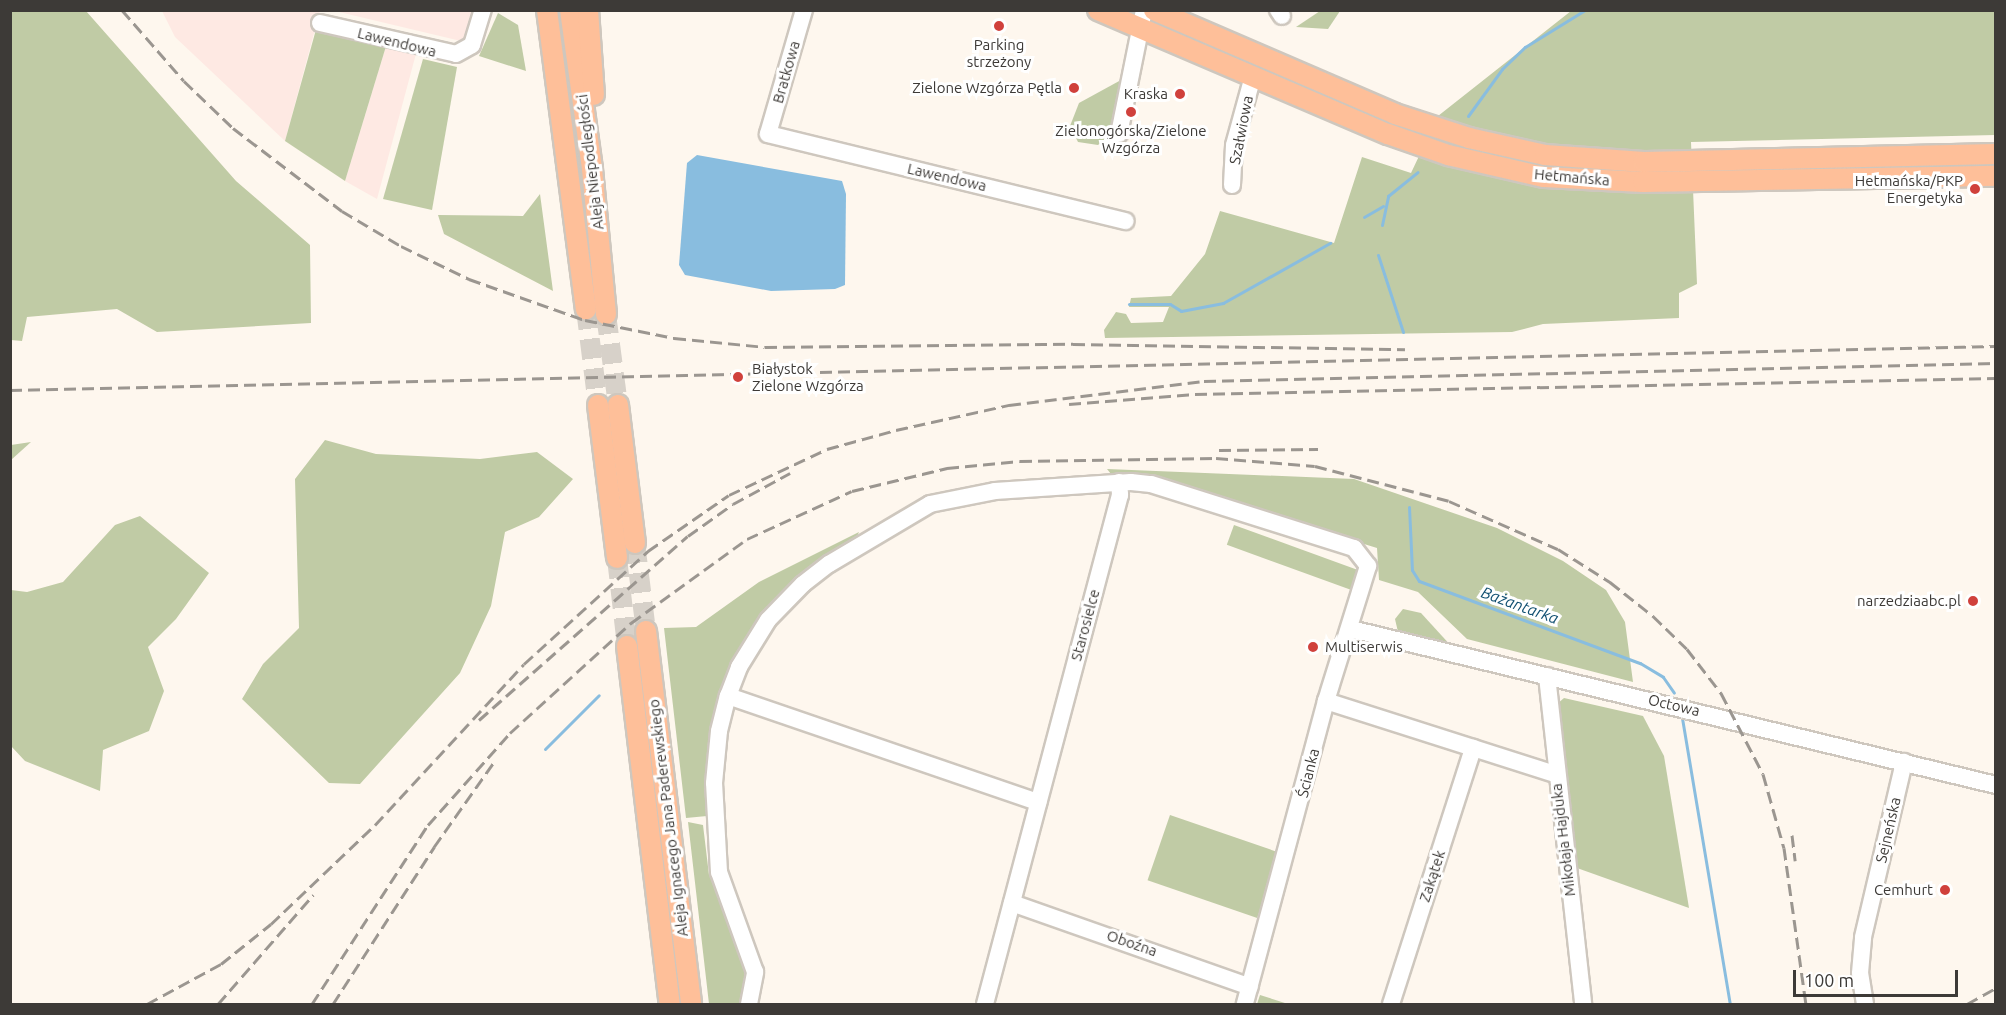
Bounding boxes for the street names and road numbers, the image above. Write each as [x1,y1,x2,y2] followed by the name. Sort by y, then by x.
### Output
[356,24,438,60] street label: Lawendowa
[769,39,803,105] street label: Bratkowa
[573,93,607,231] street label: Aleja Niepodległości
[1226,94,1256,166] street label: Szałwiowa
[906,159,988,195] street label: Lawendowa
[1534,165,1610,189] street label: Hetmańska
[1067,587,1103,663] street label: Starosielce
[1646,690,1702,720] street label: Octowa
[645,698,691,938] street label: Aleja Ignacego Jana Paderewskiego
[1293,747,1323,799] street label: Ścianka
[1547,782,1579,898] street label: Mikołaja Hajduka
[1872,795,1904,865] street label: Sejneńska
[1415,848,1449,904] street label: Zakątek
[1104,926,1160,960] street label: Oboźna

